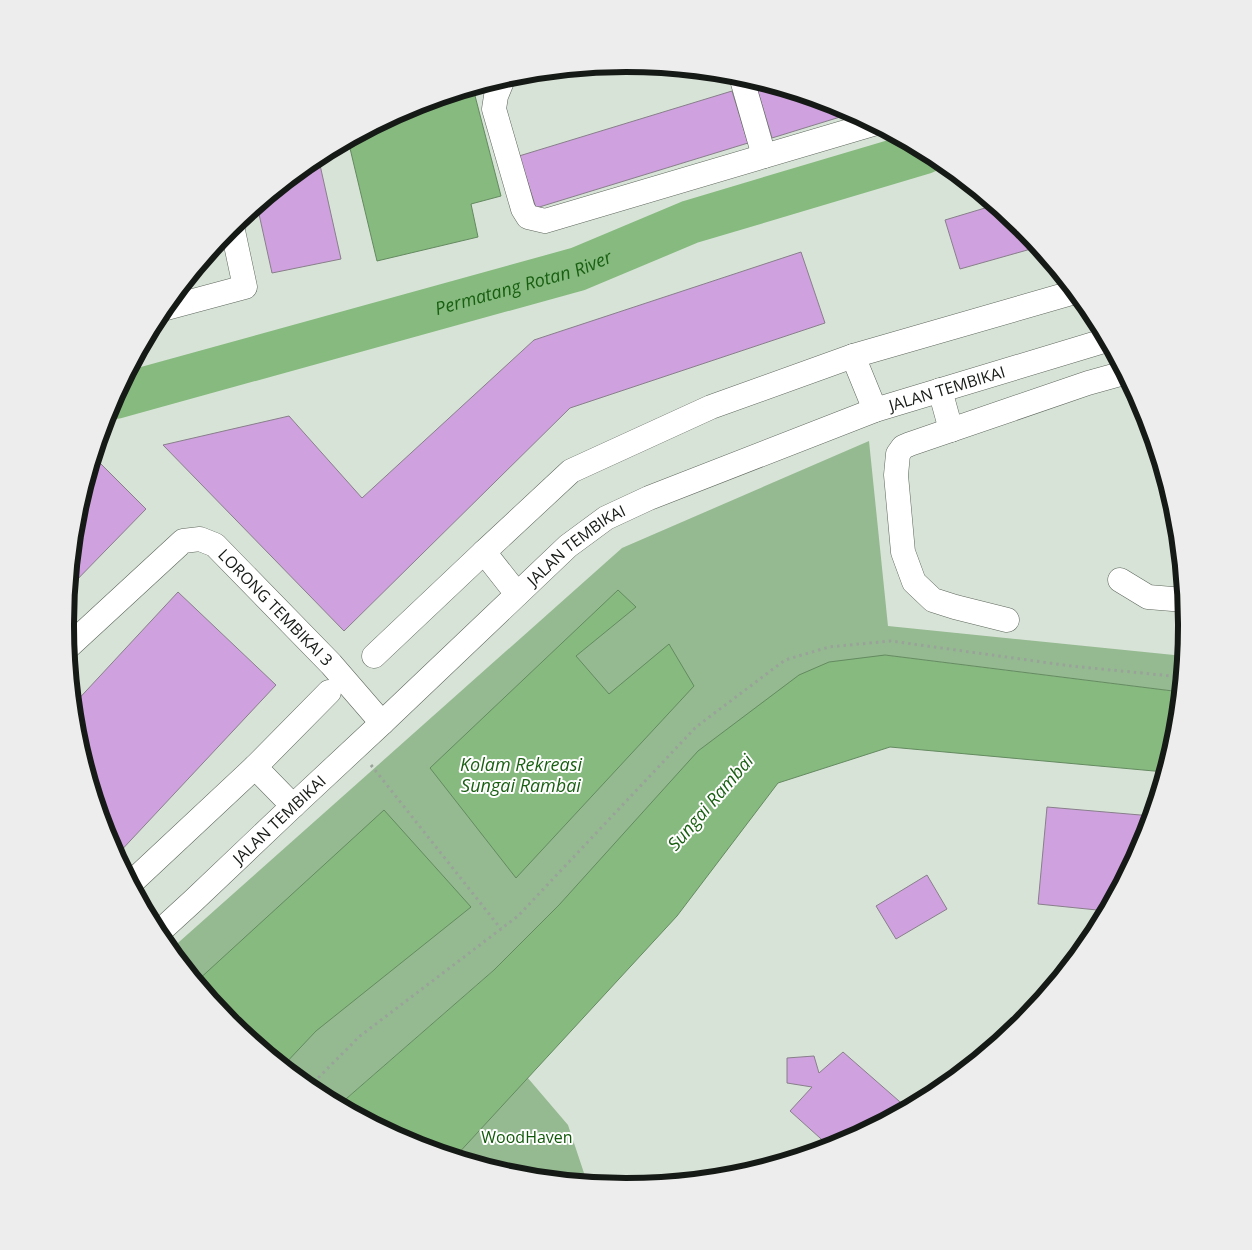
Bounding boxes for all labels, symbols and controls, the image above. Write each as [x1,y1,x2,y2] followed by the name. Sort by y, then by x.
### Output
[432,244,616,320] water label: Permatang Rotan River
[884,360,1008,417] street label: JALAN TEMBIKAI
[521,500,629,592] street label: JALAN TEMBIKAI
[213,544,338,671] street label: LORONG TEMBIKAI 3
[662,749,759,855] water label: Sungai Rambai
[460,752,582,797] water label: Kolam Rekreasi Sungai Rambai
[226,770,330,870] street label: JALAN TEMBIKAI
[481,1126,573,1148] park label: WoodHaven

